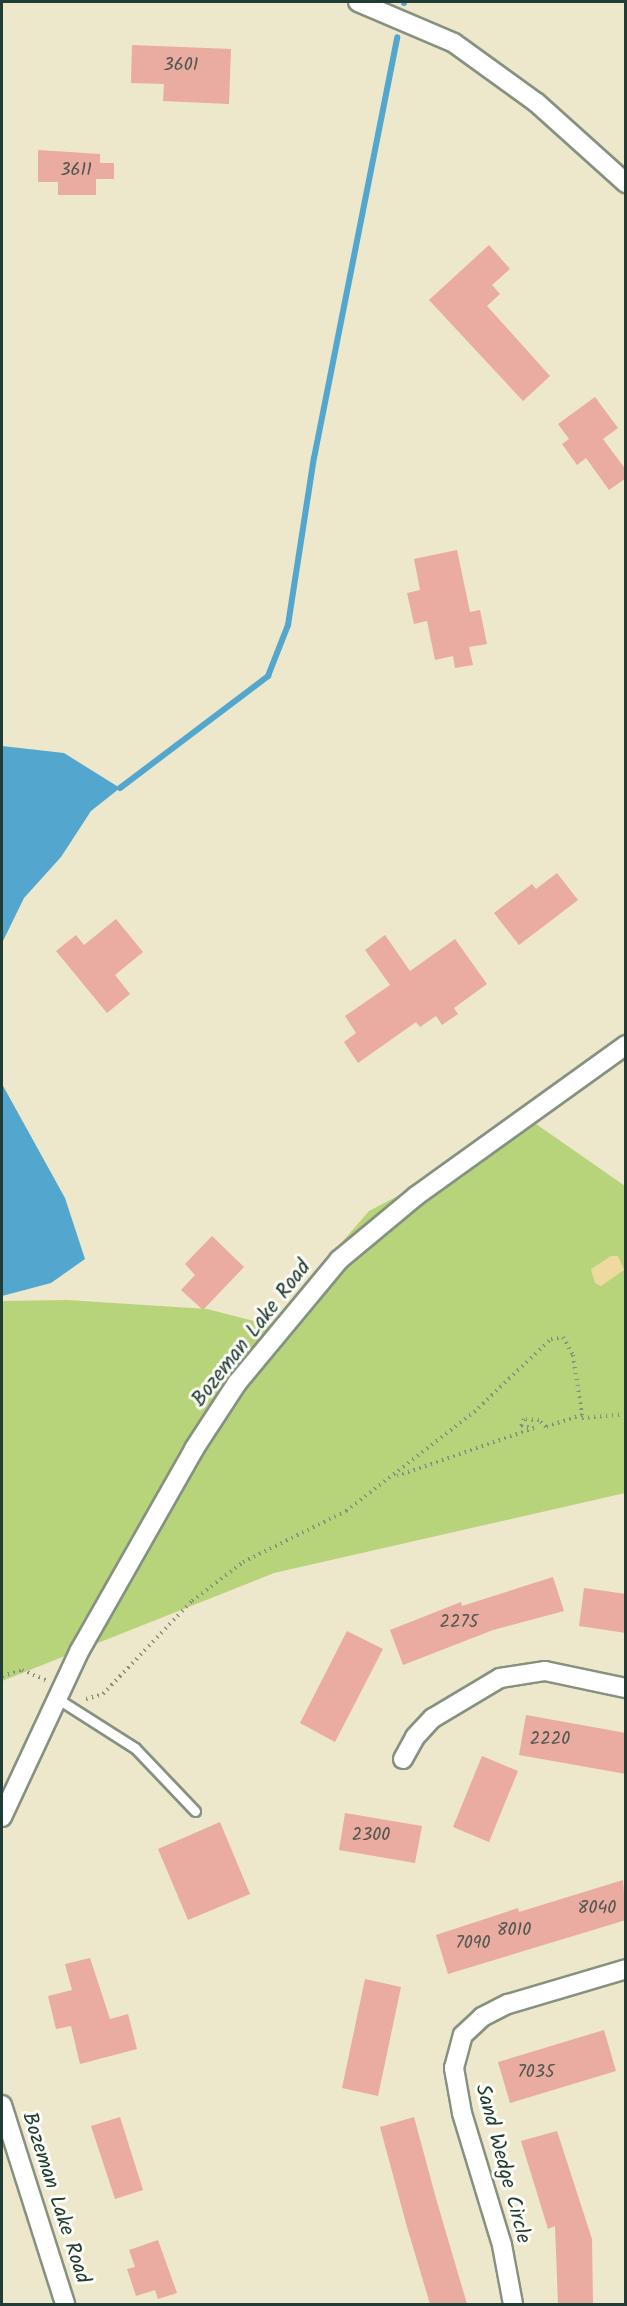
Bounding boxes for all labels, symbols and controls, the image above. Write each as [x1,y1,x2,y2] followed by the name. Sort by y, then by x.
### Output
[164,55,198,77] house number: 3601
[60,160,92,182] house number: 3611
[187,1256,317,1412] street label: Bozeman Lake Road
[440,1612,478,1634] house number: 2275
[530,1729,570,1751] house number: 2220
[352,1825,390,1847] house number: 2300
[578,1898,616,1920] house number: 8040
[497,1920,531,1942] house number: 8010
[455,1933,491,1955] house number: 7090
[517,2062,555,2084] house number: 7035
[469,2082,535,2246] street label: Sand Wedge Circle
[15,2109,95,2287] street label: Bozeman Lake Road

